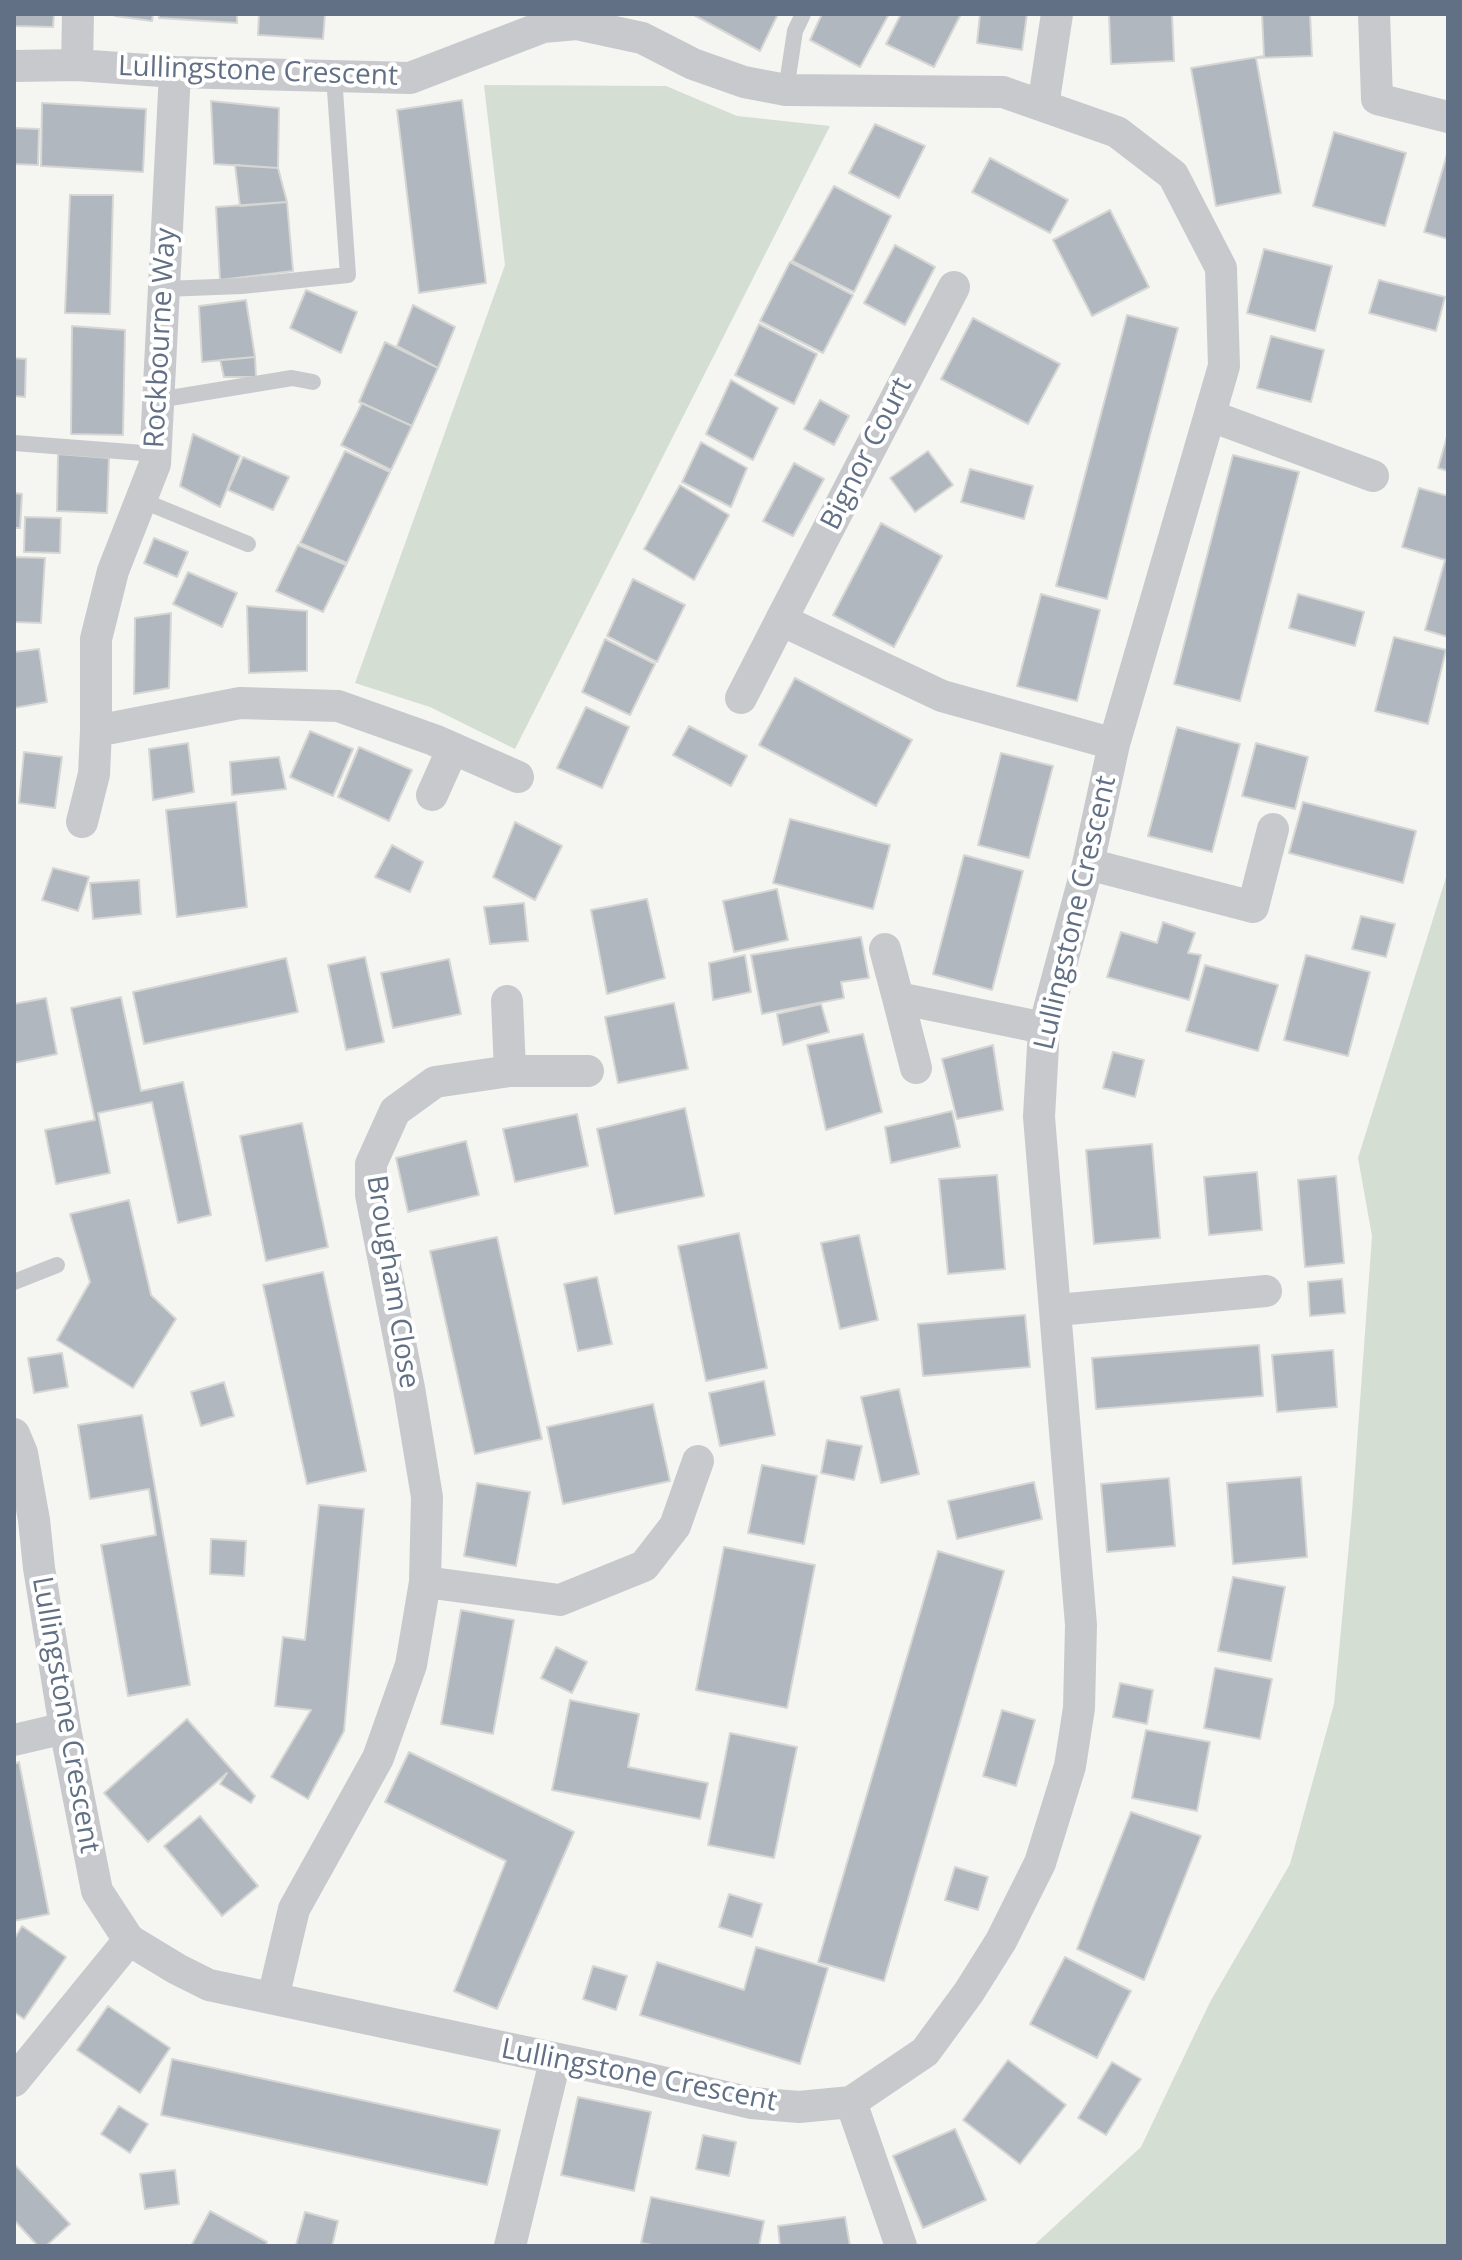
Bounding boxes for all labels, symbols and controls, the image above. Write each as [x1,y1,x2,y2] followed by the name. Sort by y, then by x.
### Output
[117,50,399,94] street label: Lullingstone Crescent
[138,227,184,449] street label: Rockbourne Way
[814,372,920,536] street label: Bignor Court
[1028,773,1124,1053] street label: Lullingstone Crescent
[359,1173,425,1391] street label: Brougham Close
[24,1574,106,1856] street label: Lullingstone Crescent
[498,2033,780,2119] street label: Lullingstone Crescent

